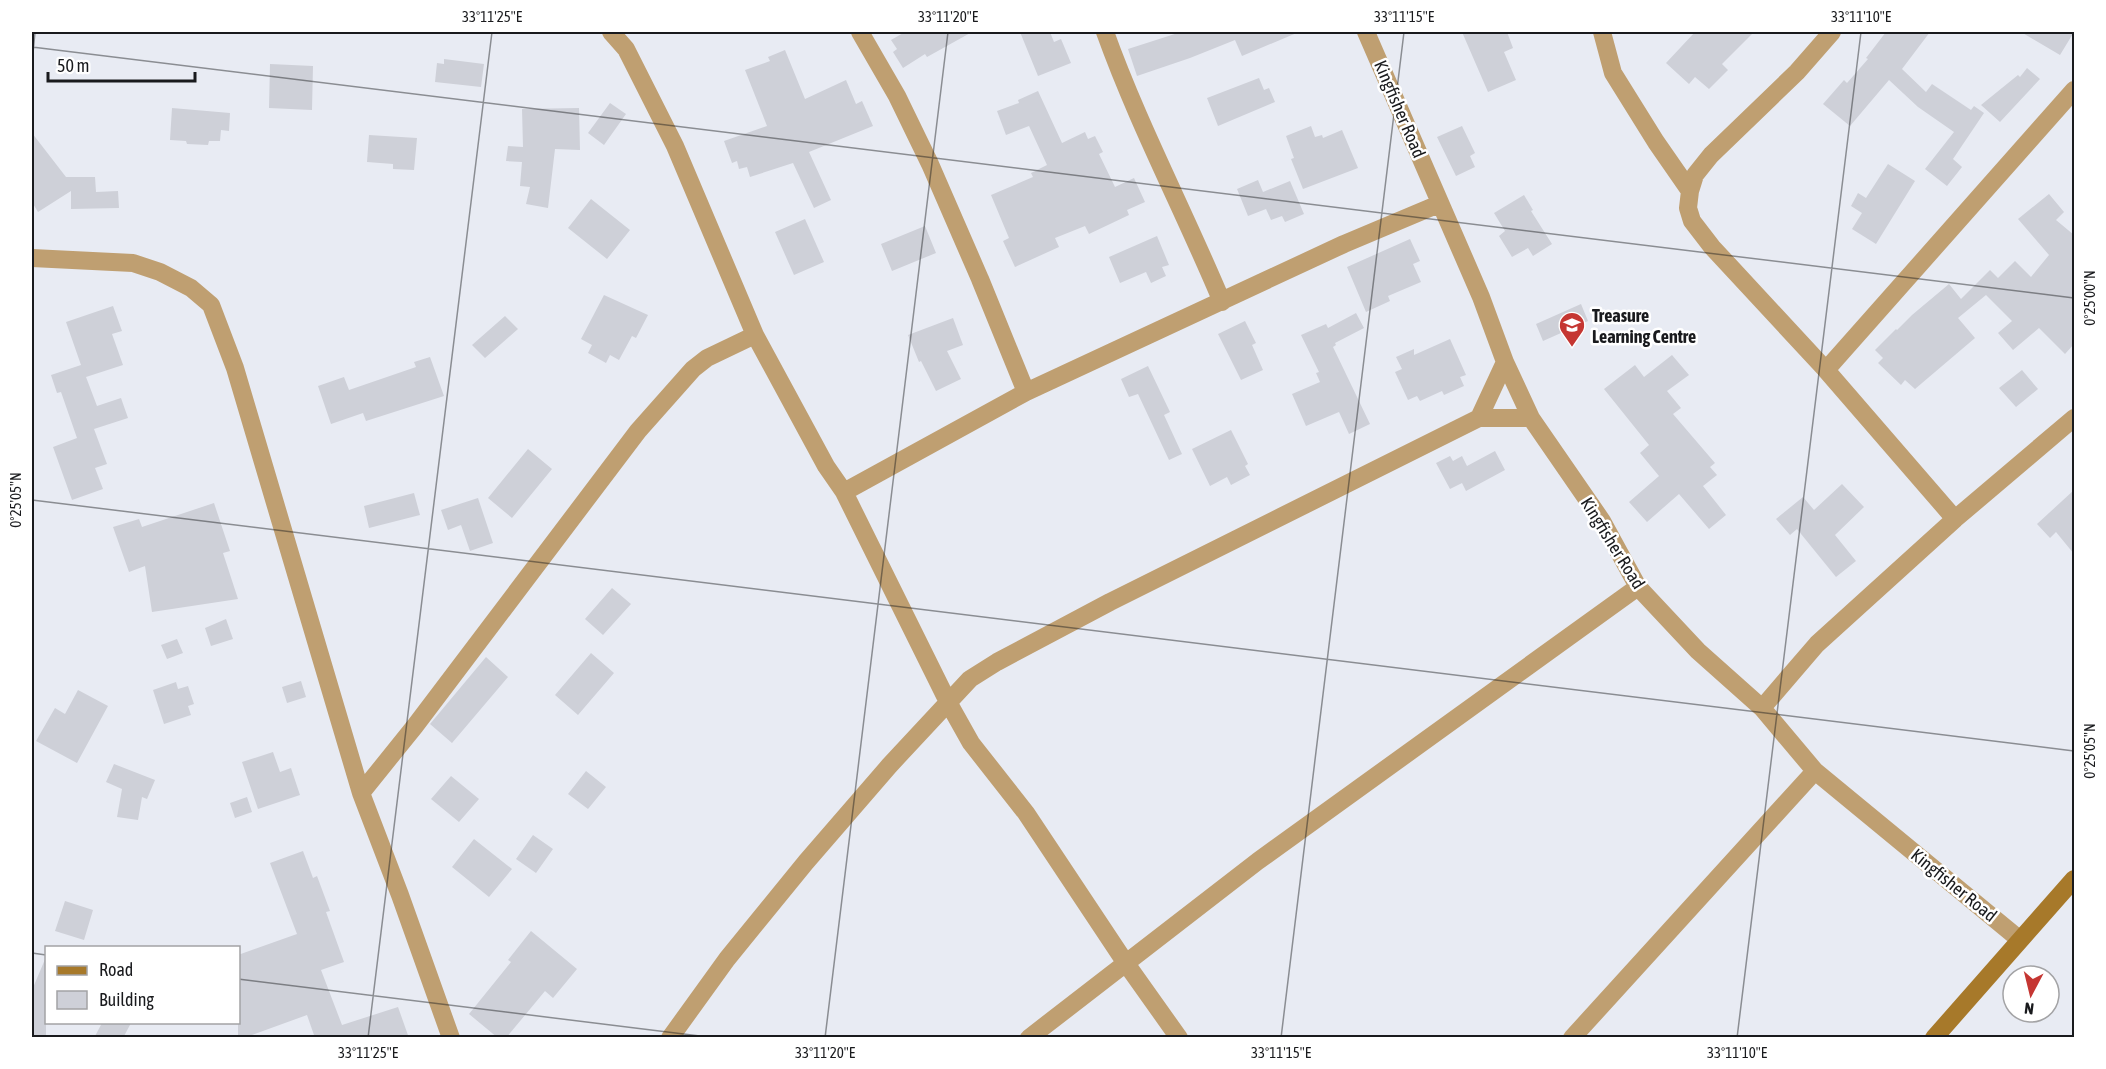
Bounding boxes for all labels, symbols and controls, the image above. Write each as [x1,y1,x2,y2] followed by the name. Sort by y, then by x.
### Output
[462,8,523,25] text: 33°11'25"E
[918,8,979,25] text: 33°11'20"E
[1374,8,1435,25] text: 33°11'15"E
[1831,8,1892,25] text: 33°11'10"E
[48,45,195,83] scale bar
[57,55,89,76] text: 50 m
[1370,57,1430,161] street label: Kingfisher Road
[2081,270,2098,326] text: 0°25'00"N
[1592,305,1696,347] place label: Treasure Learning Centre
[1557,310,1587,348] school or university icon: Treasure Learning Centre
[7,472,24,528] text: 0°25'05"N
[1577,493,1649,593] street label: Kingfisher Road
[2081,723,2098,779] text: 0°25'05"N
[1907,844,2001,926] street label: Kingfisher Road
[45,946,240,1024] legend
[99,959,133,980] text: Road
[2001,964,2061,1024] north arrow
[99,989,154,1010] text: Building
[2023,999,2035,1018] text: N
[338,1044,399,1061] text: 33°11'25"E
[795,1044,856,1061] text: 33°11'20"E
[1251,1044,1312,1061] text: 33°11'15"E
[1707,1044,1768,1061] text: 33°11'10"E

